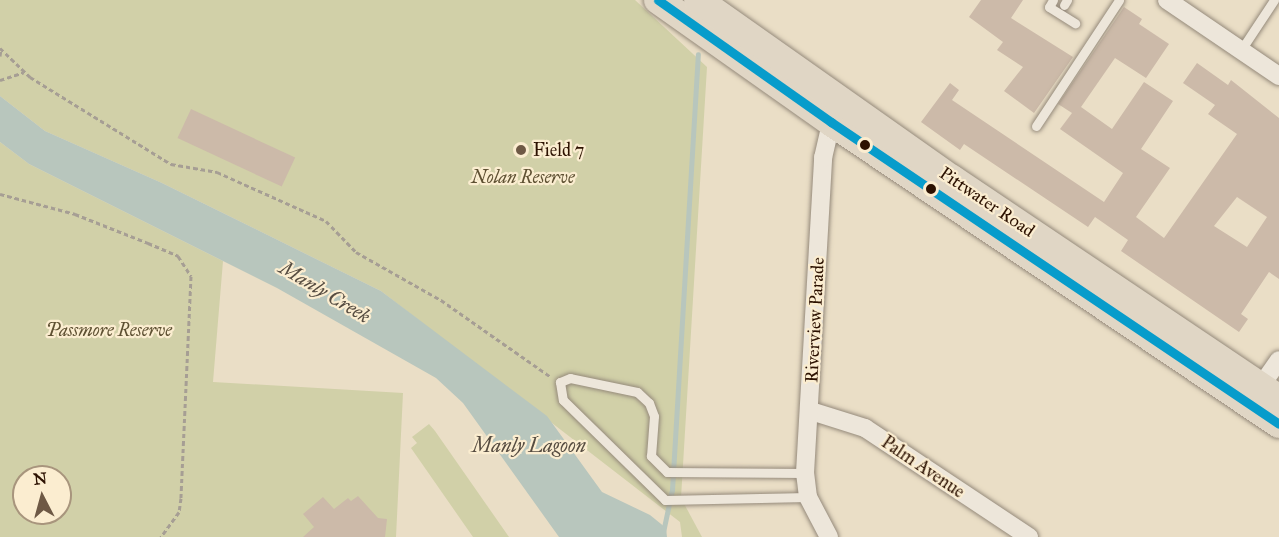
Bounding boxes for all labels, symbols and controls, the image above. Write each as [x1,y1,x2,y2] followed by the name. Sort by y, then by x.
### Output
[533,139,584,161] place label: Field 7
[859,139,871,151] unlabelled marker
[514,143,528,157] marker: Field 7
[935,162,1039,242] street label: Pittwater Road
[471,166,575,188] park label: Nolan Reserve
[925,183,937,195] unlabelled marker
[275,256,375,328] water label: Manly Creek
[801,257,829,383] street label: Riverview Parade
[46,319,172,341] park label: Passmore Reserve
[877,431,969,503] street label: Palm Avenue
[472,433,586,457] water label: Manly Lagoon
[12,465,72,525] north arrow
[33,468,48,489] text: N

